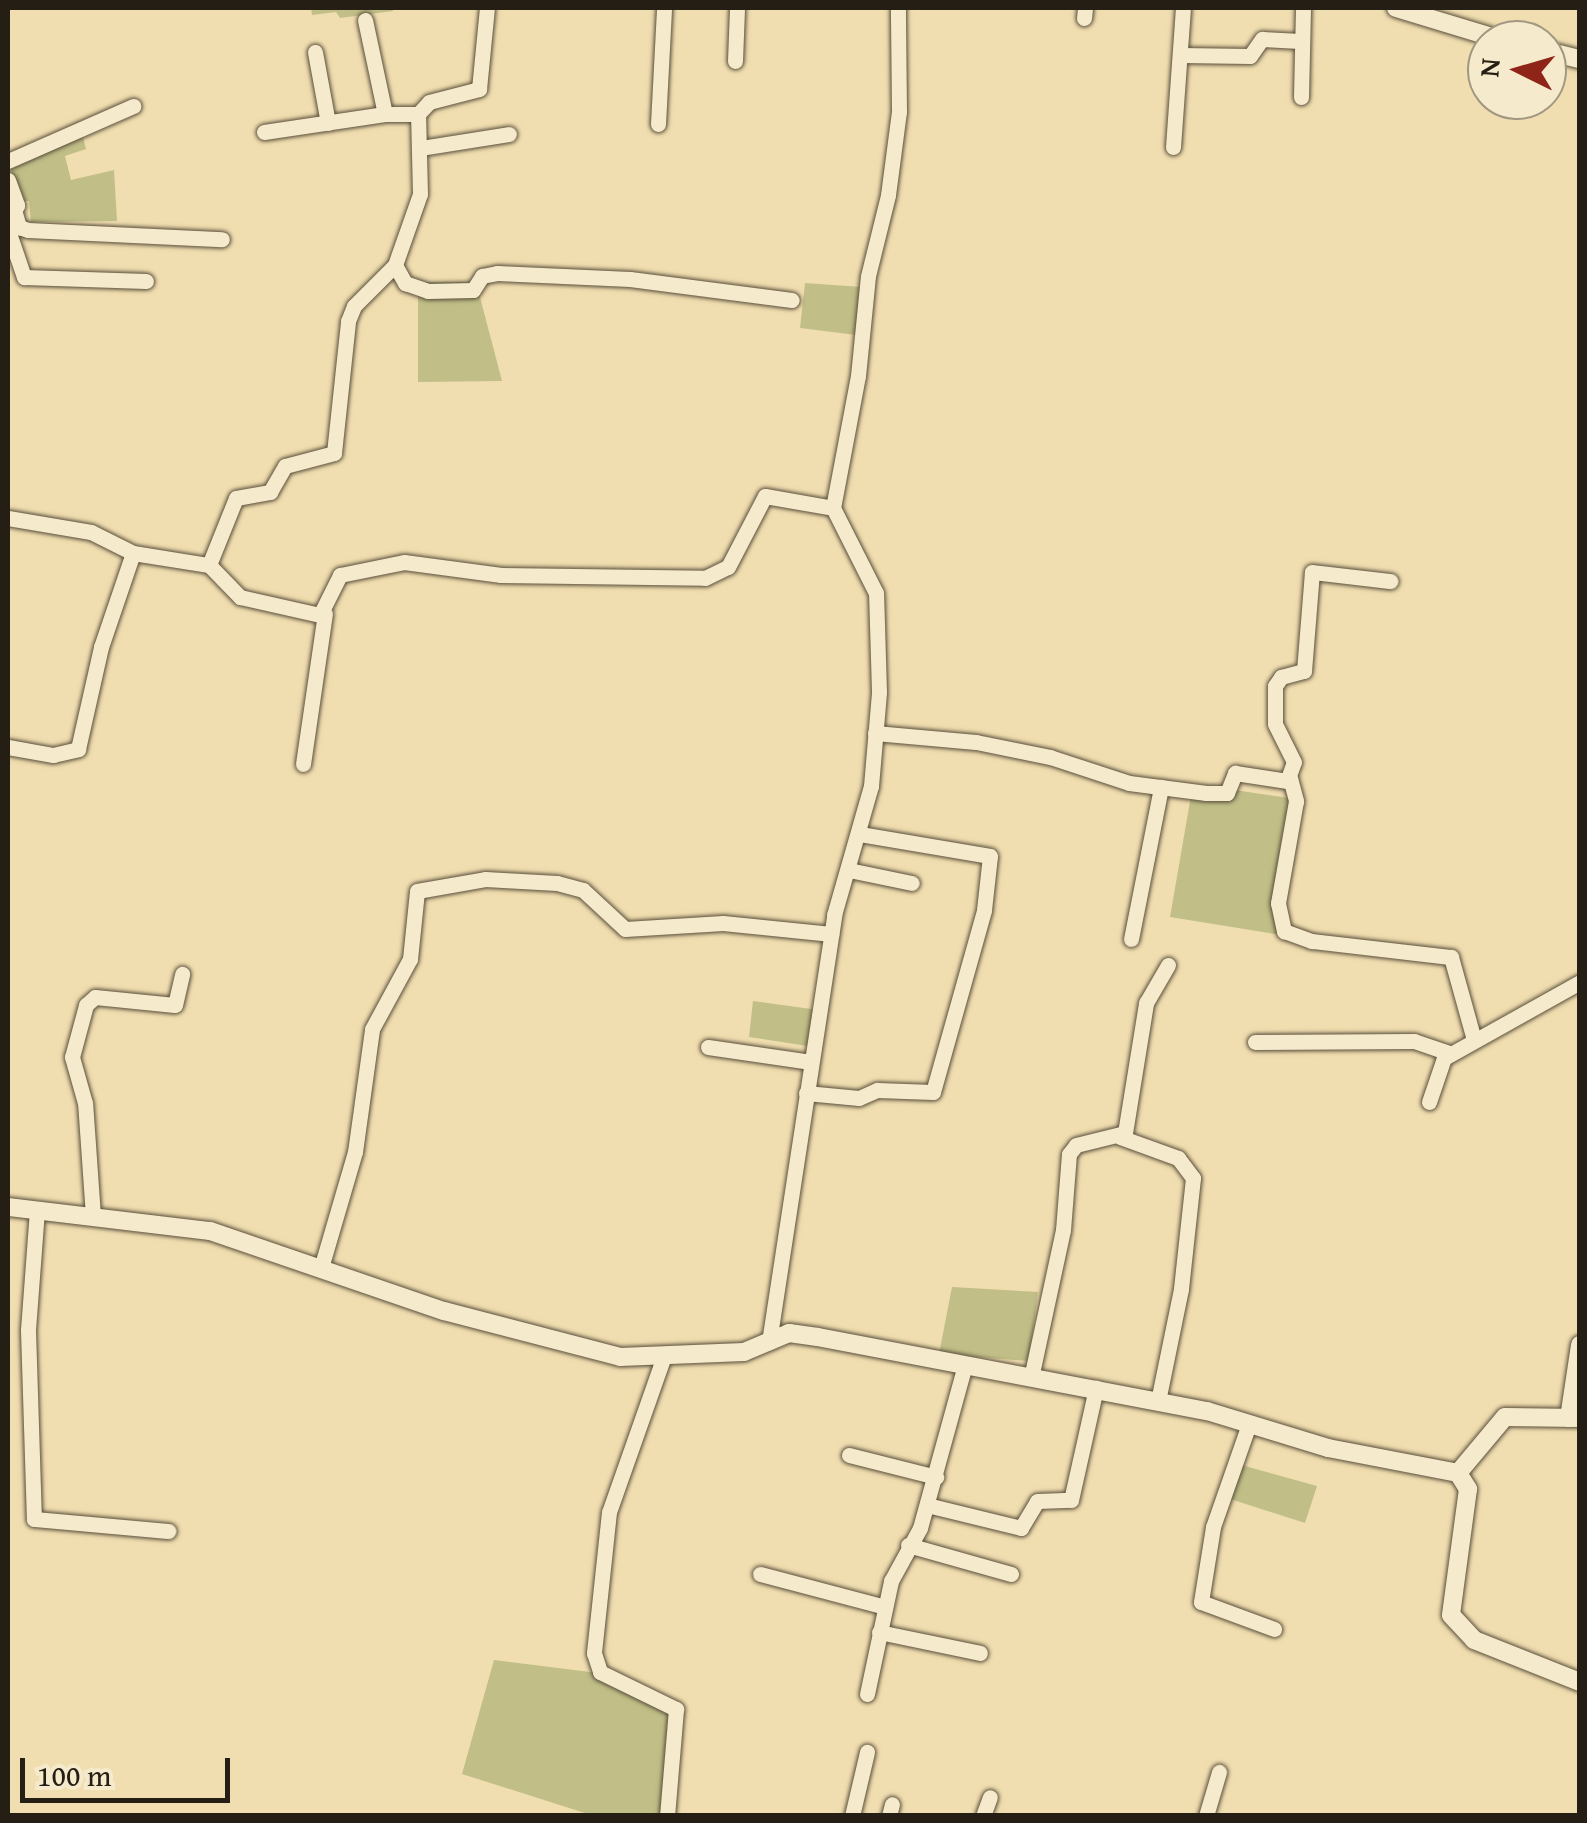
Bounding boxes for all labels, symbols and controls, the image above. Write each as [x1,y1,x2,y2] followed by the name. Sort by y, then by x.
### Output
[1467,20,1567,120] north arrow
[1467,56,1510,79] text: N
[25,1738,235,1800] scale bar
[37,1753,111,1797] text: 100 m

